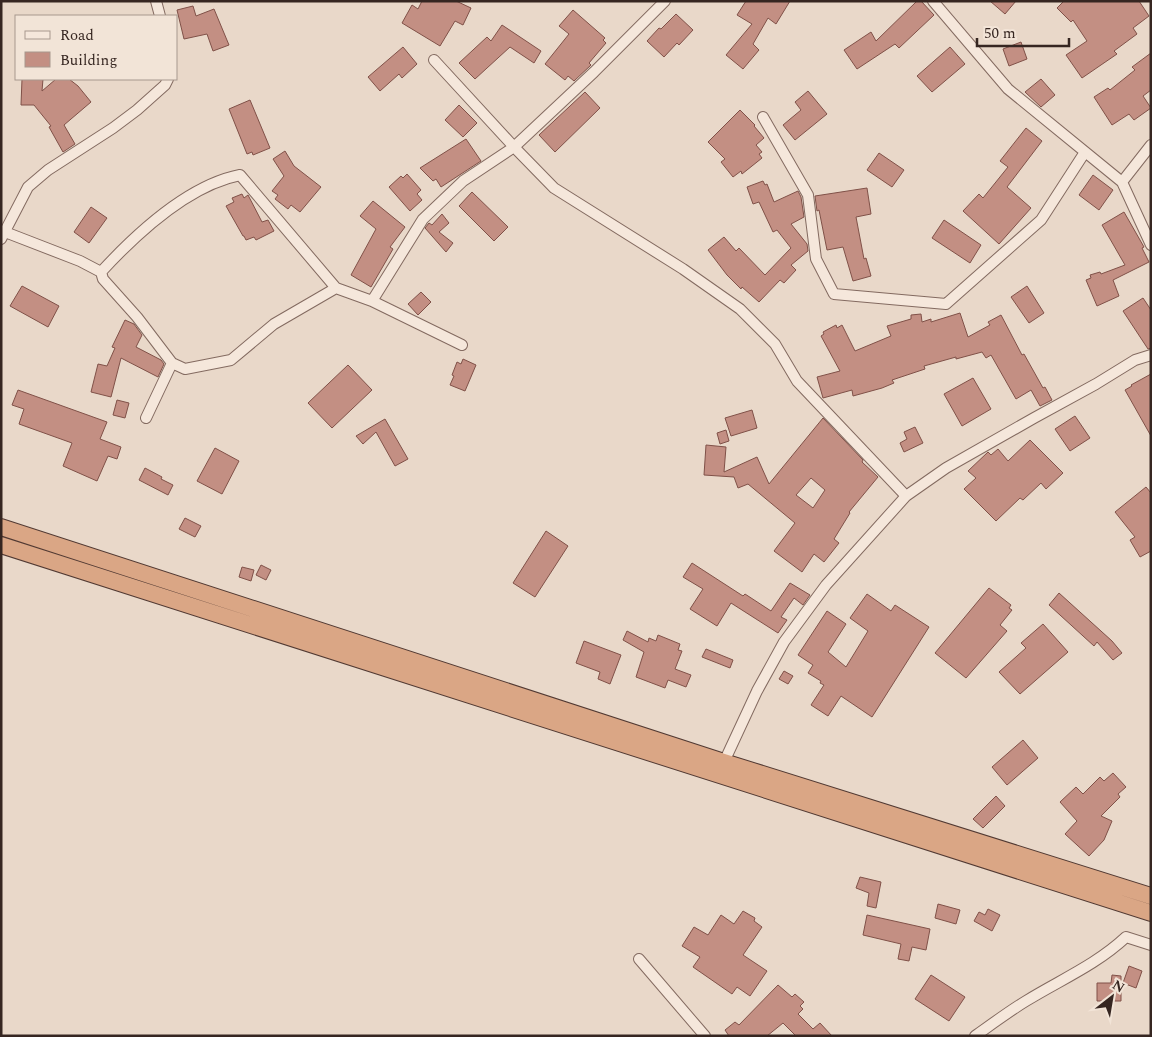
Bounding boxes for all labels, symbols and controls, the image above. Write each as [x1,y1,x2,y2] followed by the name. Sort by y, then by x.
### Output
[15,15,178,80] legend
[977,15,1070,47] scale bar
[984,22,1016,45] text: 50 m
[60,24,94,47] text: Road
[60,49,117,72] text: Building
[1087,972,1137,1022] north arrow
[1108,974,1129,998] text: N

